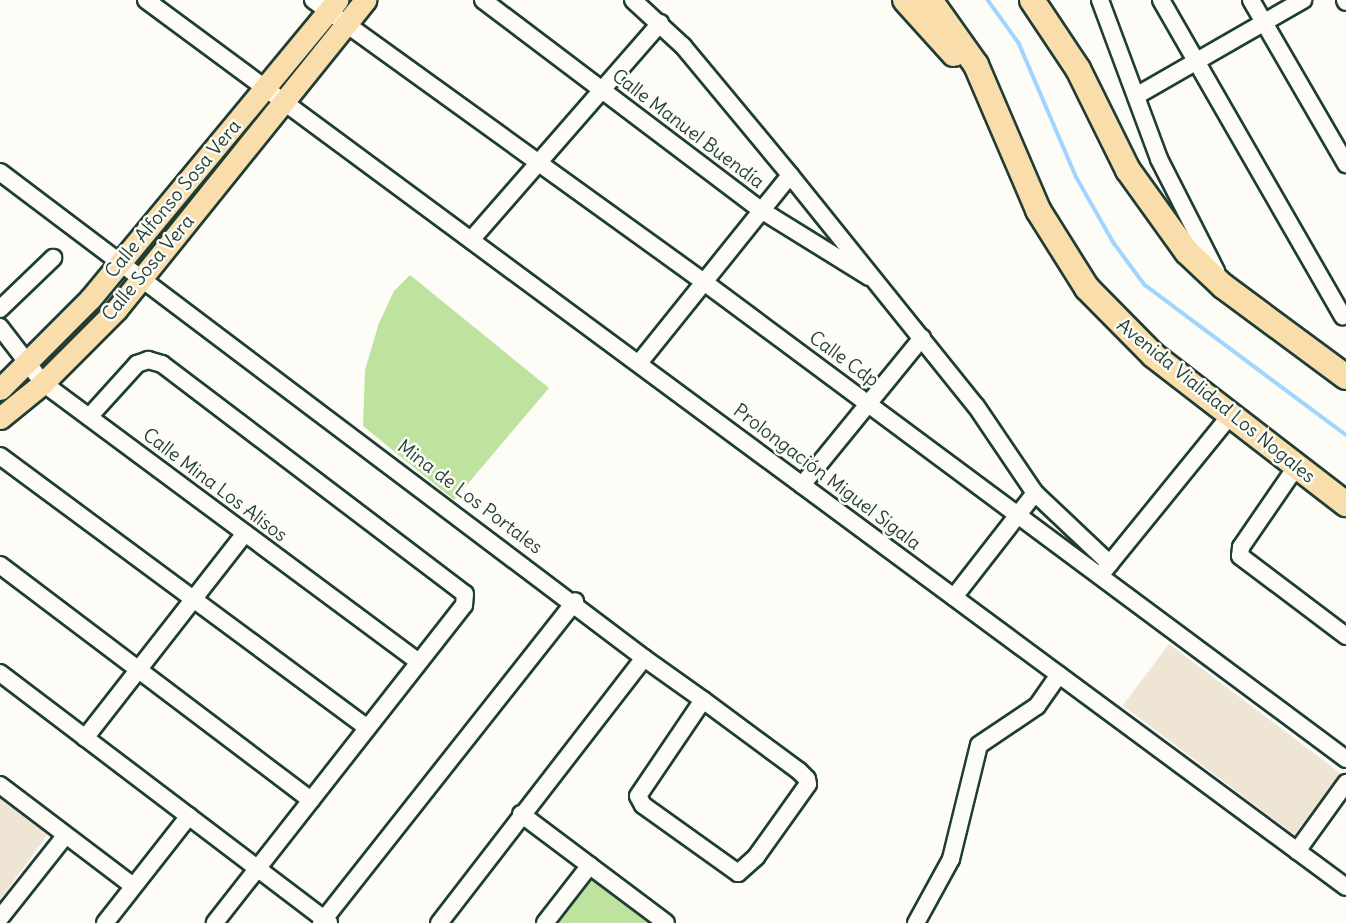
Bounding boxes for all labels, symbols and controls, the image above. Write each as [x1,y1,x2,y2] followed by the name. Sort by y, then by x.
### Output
[607,64,769,194] street label: Calle Manuel Buendía
[100,115,246,283] street label: Calle Alfonso Sosa Vera
[97,210,199,326] street label: Calle Sosa Vera
[1112,314,1320,488] street label: Avenida Vialidad Los Nogales
[805,326,883,392] street label: Calle Cdp
[729,399,925,555] street label: Prolongación Miguel Sigala
[138,423,292,547] street label: Calle Mina Los Alisos
[393,435,547,559] street label: Mina de Los Portales

